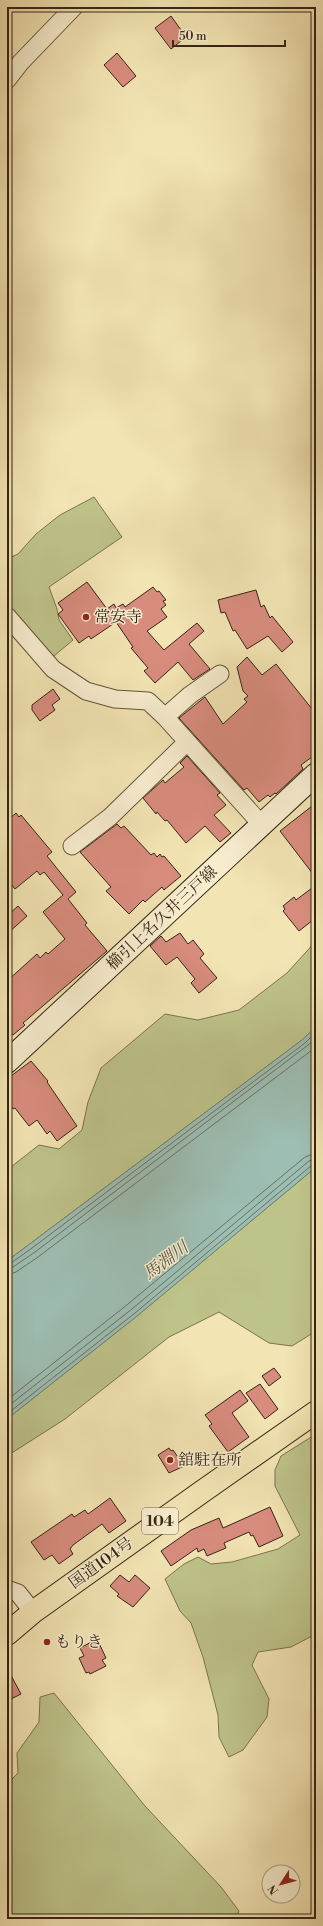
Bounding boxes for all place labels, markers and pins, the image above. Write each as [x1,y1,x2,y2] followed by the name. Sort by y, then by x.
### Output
[94,607,142,627] place label: 常安寺
[81,612,91,622] marker: 常安寺
[178,1450,242,1470] place label: 舘駐在所
[165,1455,175,1465] marker: 舘駐在所
[55,1632,103,1652] place label: もりき
[42,1637,52,1647] marker: もりき

